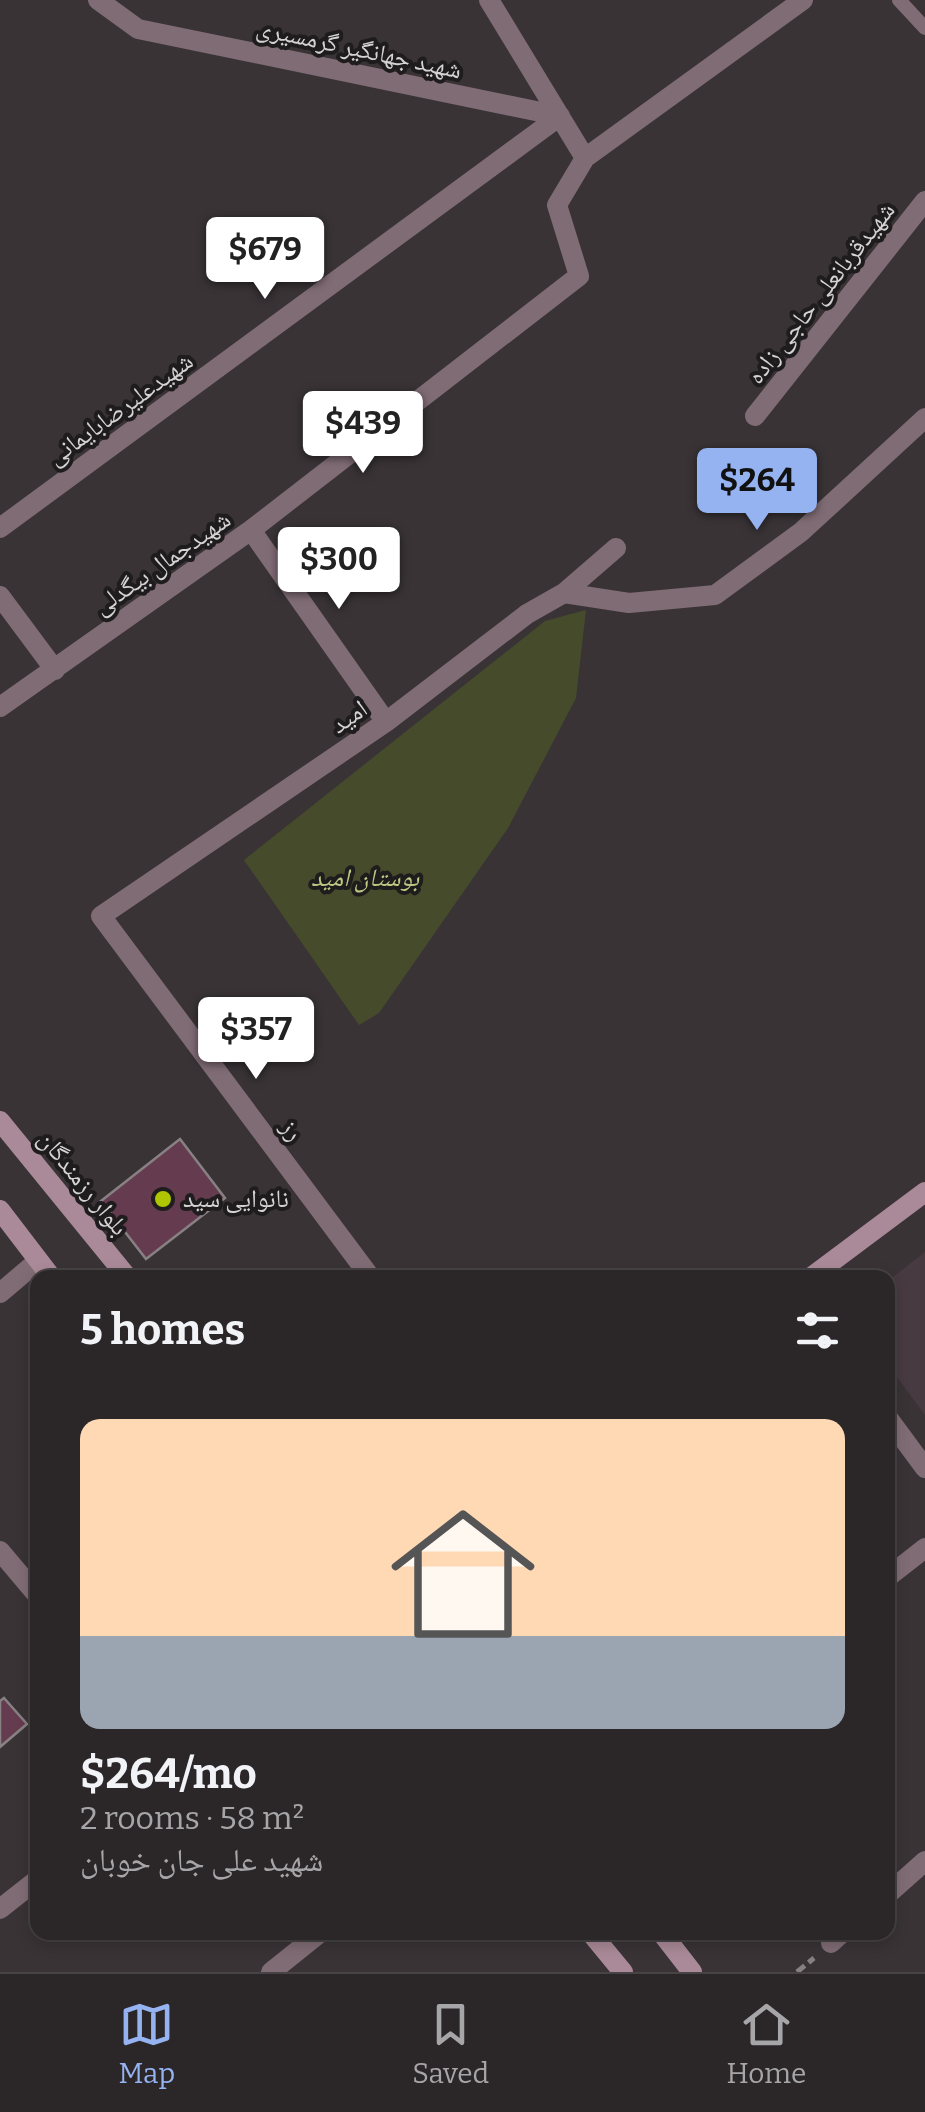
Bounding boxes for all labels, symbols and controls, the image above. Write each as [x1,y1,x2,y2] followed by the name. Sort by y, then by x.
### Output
[254,13,464,85] street label: شهید جهانگیر گرمسیری
[741,196,901,390] street label: شهیدقربانعلی حاجی زاده
[206,217,324,302] pin: $679
[228,230,302,268] text: $679
[41,346,199,472] street label: شهیدعلیرضابایمانی
[304,391,422,476] pin: $439
[325,404,401,442] text: $439
[698,448,816,533] pin: $264
[719,461,795,499] text: $264
[87,505,237,621] street label: شهیدجمال بیگدلی
[280,527,398,612] pin: $300
[300,540,378,578] text: $300
[325,694,373,740] street label: امید
[311,863,420,893] park label: بوستان امید
[197,997,315,1082] pin: $357
[220,1010,292,1048] text: $357
[274,1112,310,1147] street label: رز
[32,1124,134,1242] street label: بلوار رزمندگان
[183,1184,289,1214] place label: نانوایی سید
[152,1188,174,1210] marker: نانوایی سید
[790,1303,845,1358] icon: filters
[80,1305,245,1355] text: 5 homes
[373,1484,553,1664] icon: home
[80,1749,257,1799] text: $264/mo
[80,1799,304,1837] text: 2 rooms · 58 m²
[80,1841,323,1879] text: شهید علی جان خوبان
[119,1997,175,2090] tab: Map
[412,1997,489,2090] tab: Saved
[726,1997,806,2090] tab: Home

